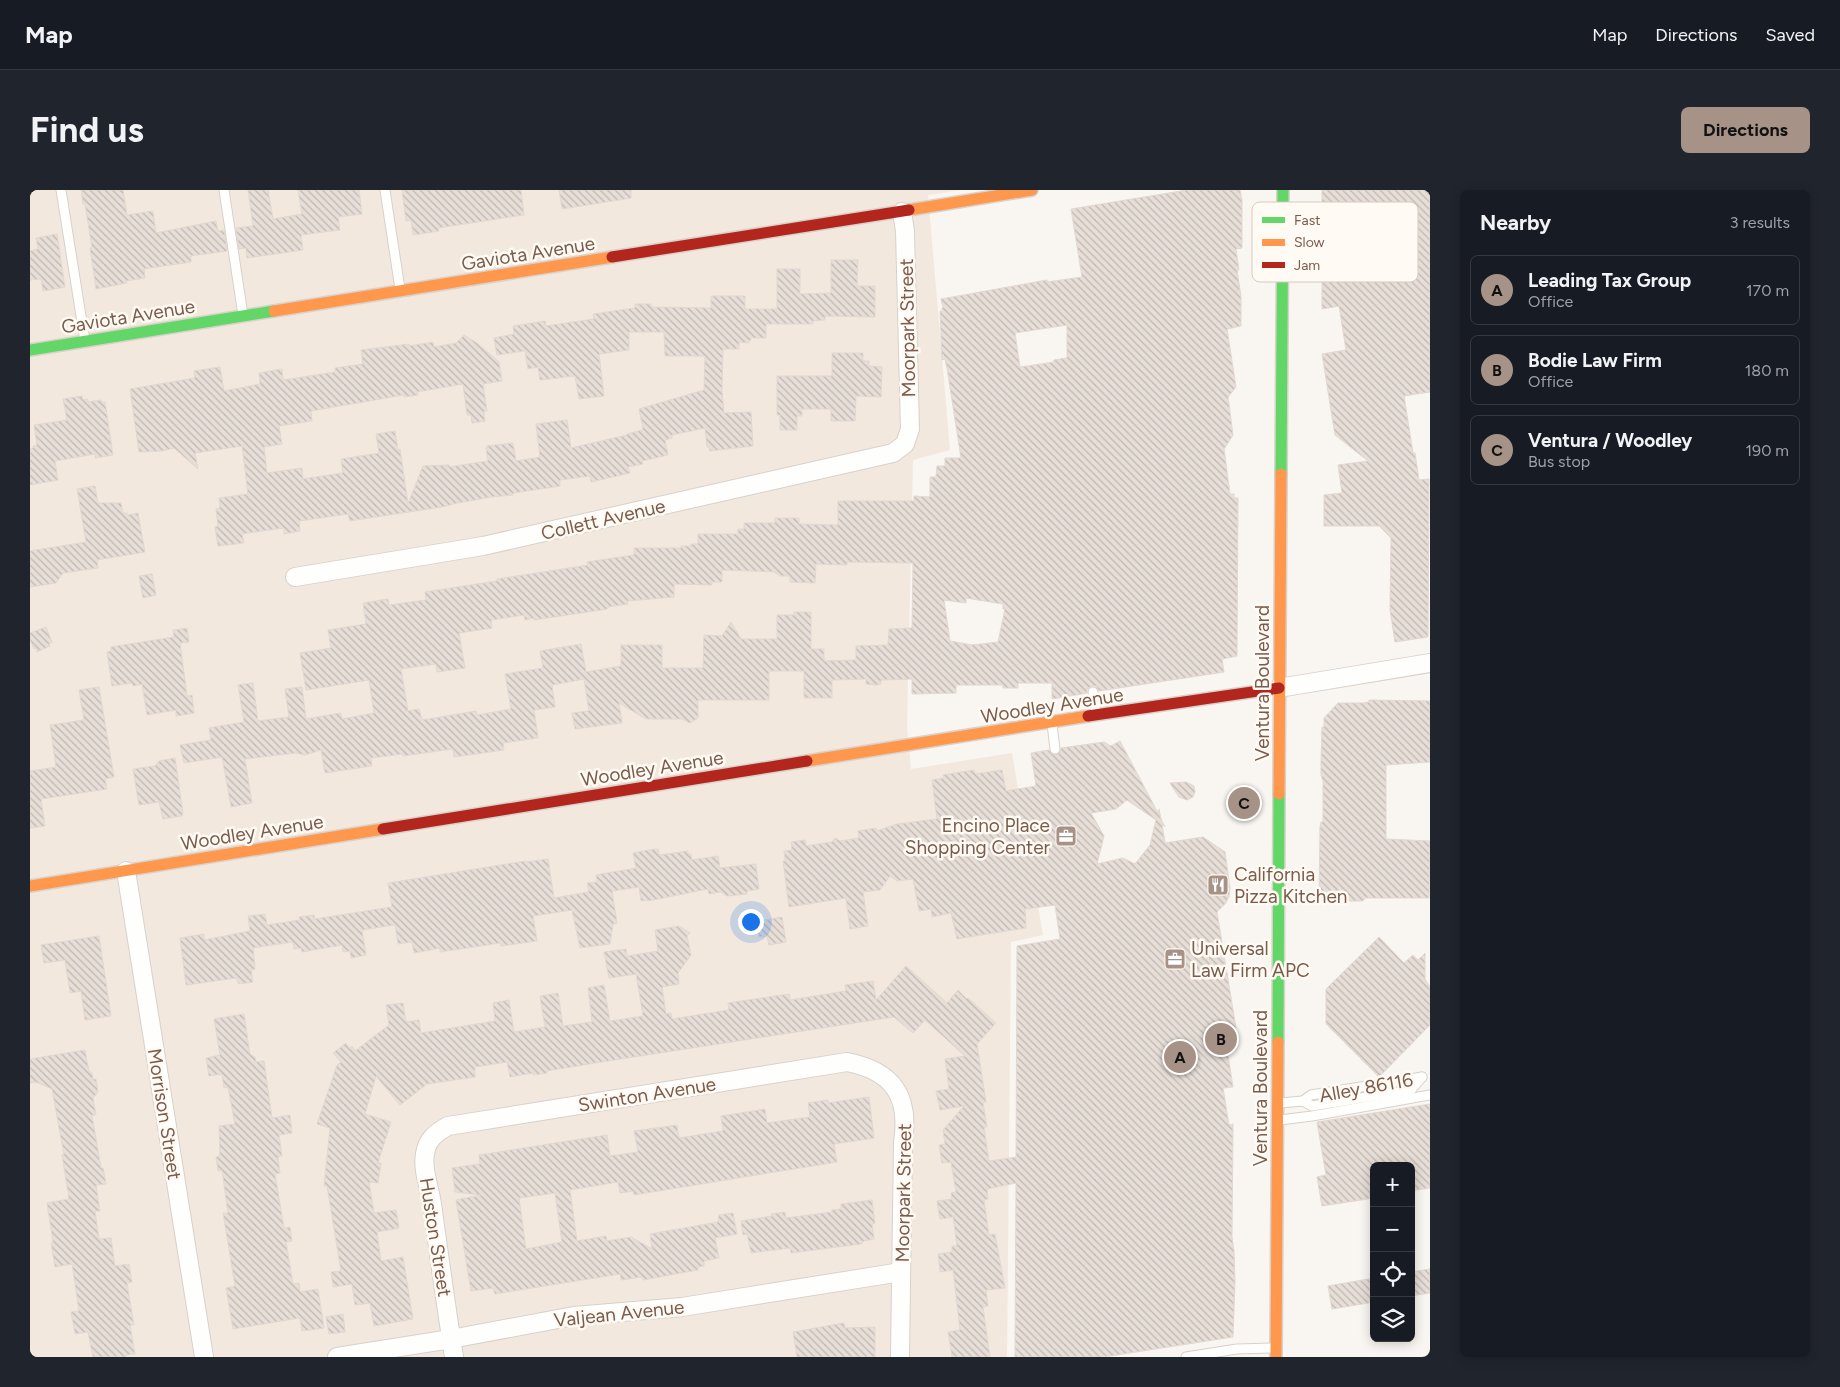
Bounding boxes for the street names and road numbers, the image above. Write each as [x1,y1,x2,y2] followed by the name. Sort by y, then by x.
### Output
[460,232,597,275] street label: Gaviota Avenue
[895,258,920,398] street label: Moorpark Street
[60,295,197,338] street label: Gaviota Avenue
[539,494,667,545] street label: Collett Avenue
[1251,605,1274,761] street label: Ventura Boulevard
[979,683,1125,728] street label: Woodley Avenue
[579,746,725,791] street label: Woodley Avenue
[179,810,325,855] street label: Woodley Avenue
[1249,1010,1272,1166] street label: Ventura Boulevard
[143,1047,186,1181] street label: Morrison Street
[1317,1068,1415,1107] street label: Alley 86116
[576,1072,718,1117] street label: Swinton Avenue
[891,1123,916,1263] street label: Moorpark Street
[415,1176,456,1298] street label: Huston Street
[553,1295,685,1332] street label: Valjean Avenue

